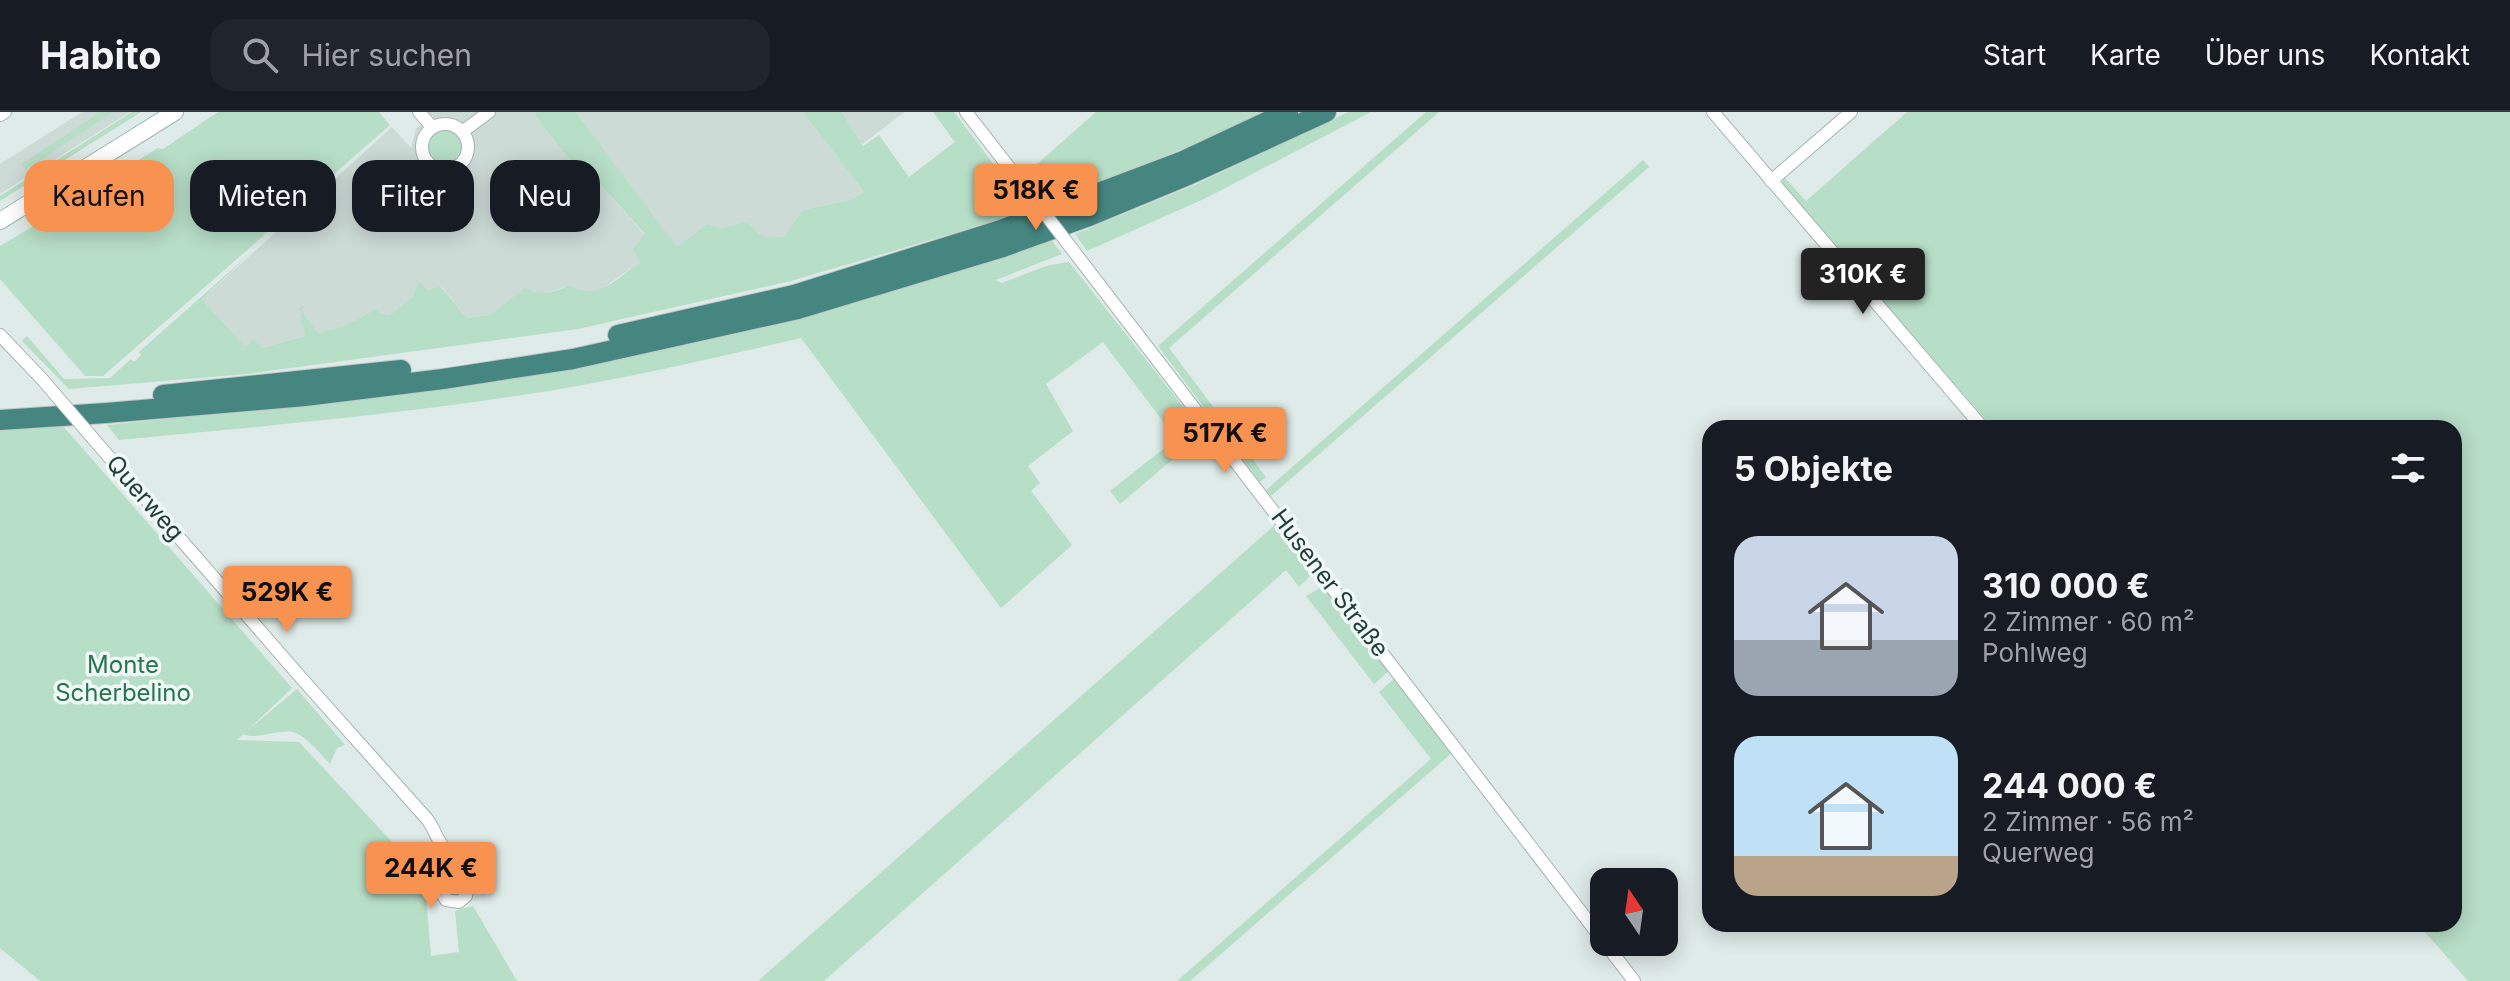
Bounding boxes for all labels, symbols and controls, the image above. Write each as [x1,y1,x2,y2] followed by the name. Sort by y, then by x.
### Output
[210,19,770,91] search box
[40,32,162,78] text: Habito
[238,33,282,77] icon: search
[302,37,472,73] text: Hier suchen
[1983,38,2046,72] text: Start
[2090,38,2161,72] text: Karte
[2205,38,2325,72] text: Über uns
[2369,38,2470,72] text: Kontakt
[24,160,174,232] chip: Kaufen
[190,160,336,232] chip: Mieten
[352,160,474,232] chip: Filter
[490,160,600,232] chip: Neu
[971,164,1101,232] pin: 518K €
[992,174,1080,205] text: 518K €
[1798,248,1928,316] pin: 310K €
[1819,258,1907,289] text: 310K €
[1160,407,1290,475] pin: 517K €
[1182,417,1268,448] text: 517K €
[2386,446,2430,490] icon: filters
[1734,448,1893,489] text: 5 Objekte
[100,449,190,546] street label: Querweg
[1266,503,1395,662] street label: Husener Straße
[1982,565,2150,606] text: 310 000 €
[222,566,352,634] pin: 529K €
[1798,568,1894,664] icon: home
[241,576,333,607] text: 529K €
[1982,606,2195,637] text: 2 Zimmer · 60 m²
[1982,637,2088,668] text: Pohlweg
[55,650,191,707] park label: Monte Scherbelino
[1982,765,2157,806] text: 244 000 €
[1798,768,1894,864] icon: home
[1982,806,2194,837] text: 2 Zimmer · 56 m²
[1982,837,2094,868] text: Querweg
[366,842,496,910] pin: 244K €
[384,852,478,883] text: 244K €
[1590,868,1678,956] north arrow
[1590,868,1678,956] map controls

